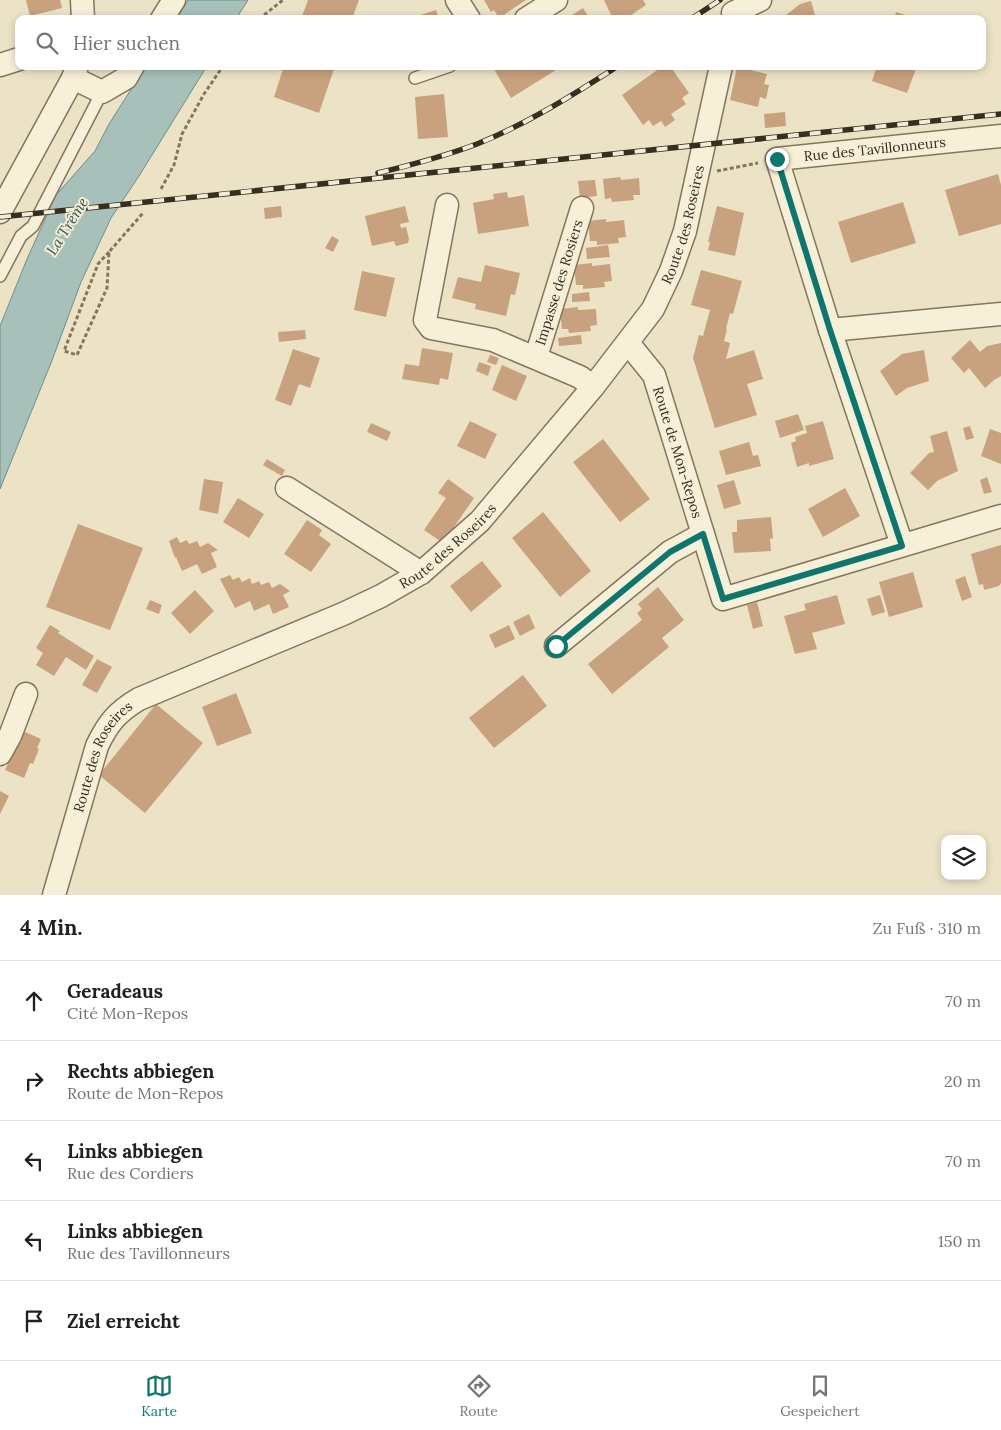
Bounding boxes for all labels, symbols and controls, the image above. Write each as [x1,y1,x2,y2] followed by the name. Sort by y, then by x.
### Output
[15,15,986,70] search box
[33,29,61,57] icon: search
[73,31,180,55] text: Hier suchen
[803,133,947,165] street label: Rue des Tavillonneurs
[766,148,789,171] route end
[657,163,708,287] street label: Route des Roseires
[42,194,92,258] water label: La Trême
[531,217,587,348] street label: Impasse des Rosiers
[649,384,707,520] street label: Route de Mon-Repos
[396,500,500,593] street label: Route des Roseires
[545,635,568,658] route start
[69,697,136,814] street label: Route des Roseires
[941,835,986,880] map controls
[941,835,986,880] button: layers
[20,914,82,941] text: 4 Min.
[873,918,981,938] text: Zu Fuß · 310 m
[67,979,163,1003] text: Geradeaus
[20,987,48,1015] icon: ahead
[945,991,981,1011] text: 70 m
[67,1003,188,1023] text: Cité Mon-Repos
[67,1059,214,1083] text: Rechts abbiegen
[20,1067,48,1095] icon: right
[944,1071,981,1091] text: 20 m
[67,1083,224,1103] text: Route de Mon-Repos
[67,1139,203,1163] text: Links abbiegen
[20,1147,48,1175] icon: left
[945,1151,981,1171] text: 70 m
[67,1163,194,1183] text: Rue des Cordiers
[67,1219,203,1243] text: Links abbiegen
[20,1227,48,1255] icon: left
[938,1231,981,1251] text: 150 m
[67,1243,230,1263] text: Rue des Tavillonneurs
[20,1307,48,1335] icon: arrive
[67,1309,180,1333] text: Ziel erreicht
[141,1372,177,1420] tab: Karte
[460,1372,498,1420] tab: Route
[780,1372,860,1420] tab: Gespeichert

